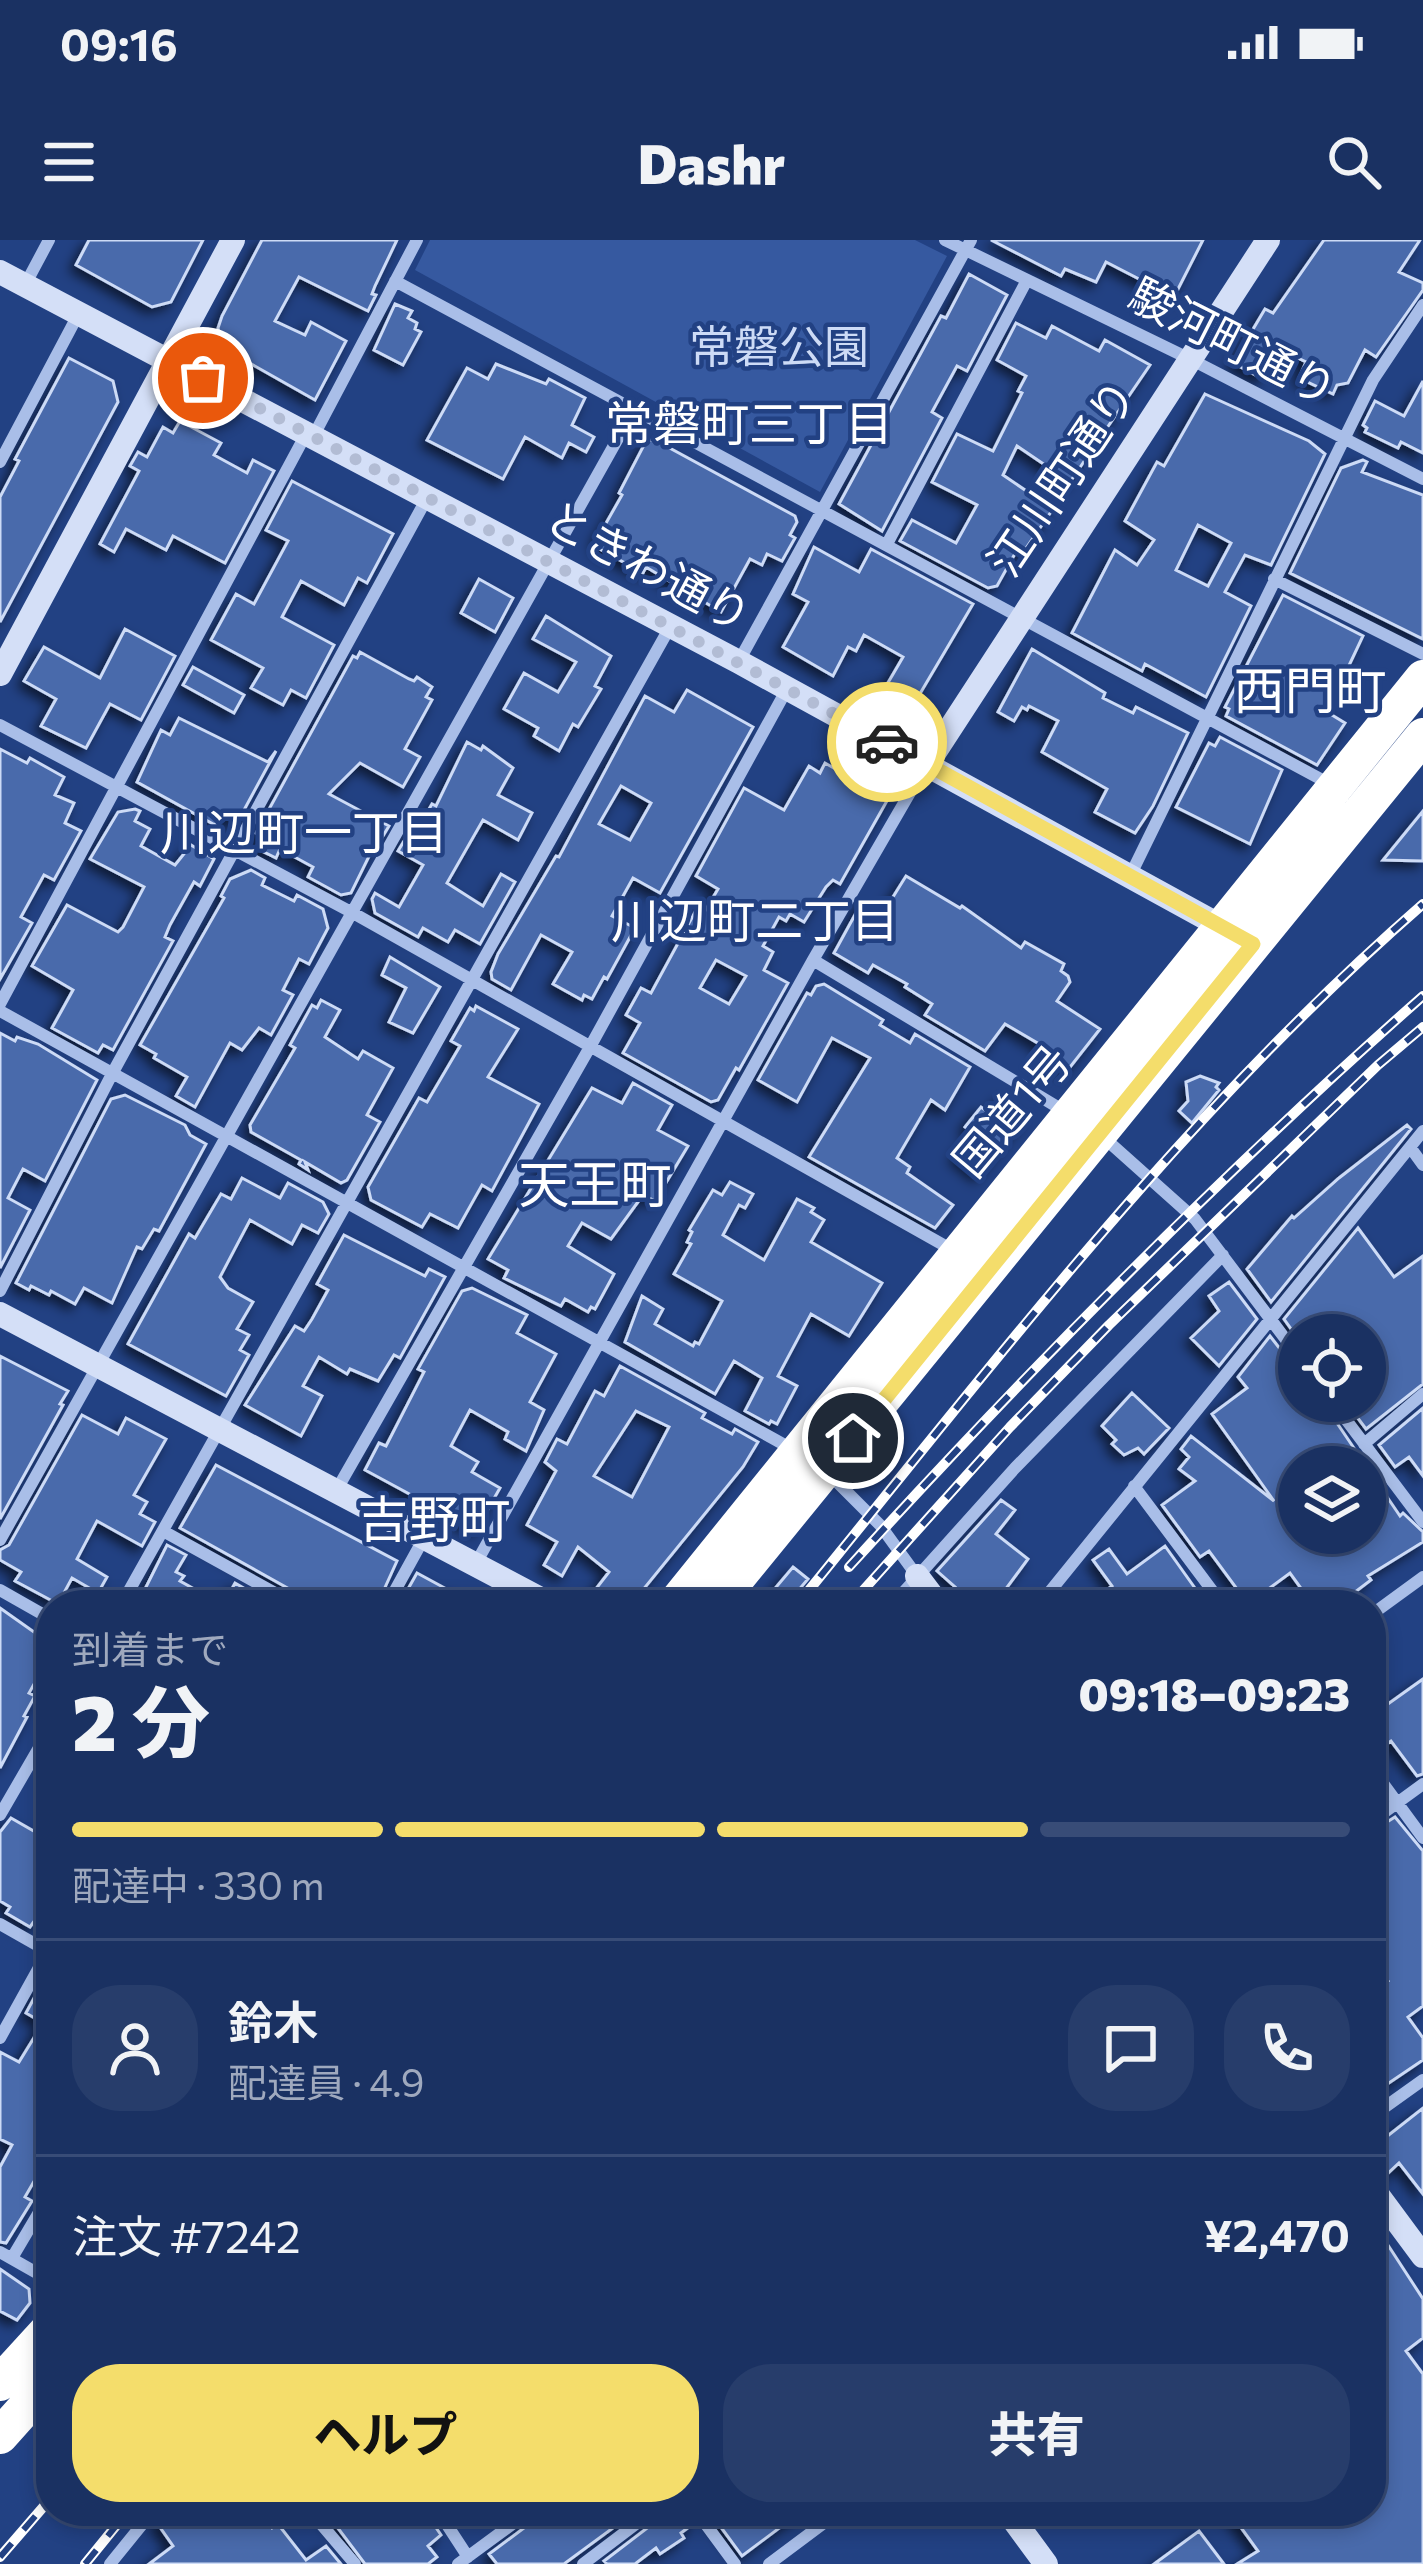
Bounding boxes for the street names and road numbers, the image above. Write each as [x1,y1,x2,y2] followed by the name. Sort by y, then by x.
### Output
[1121,264,1347,415] street label: 駿河町通り
[974,368,1146,585] street label: 江川町通り
[537,488,761,642] street label: ときわ通り
[939,1033,1081,1186] street label: 国道1号

